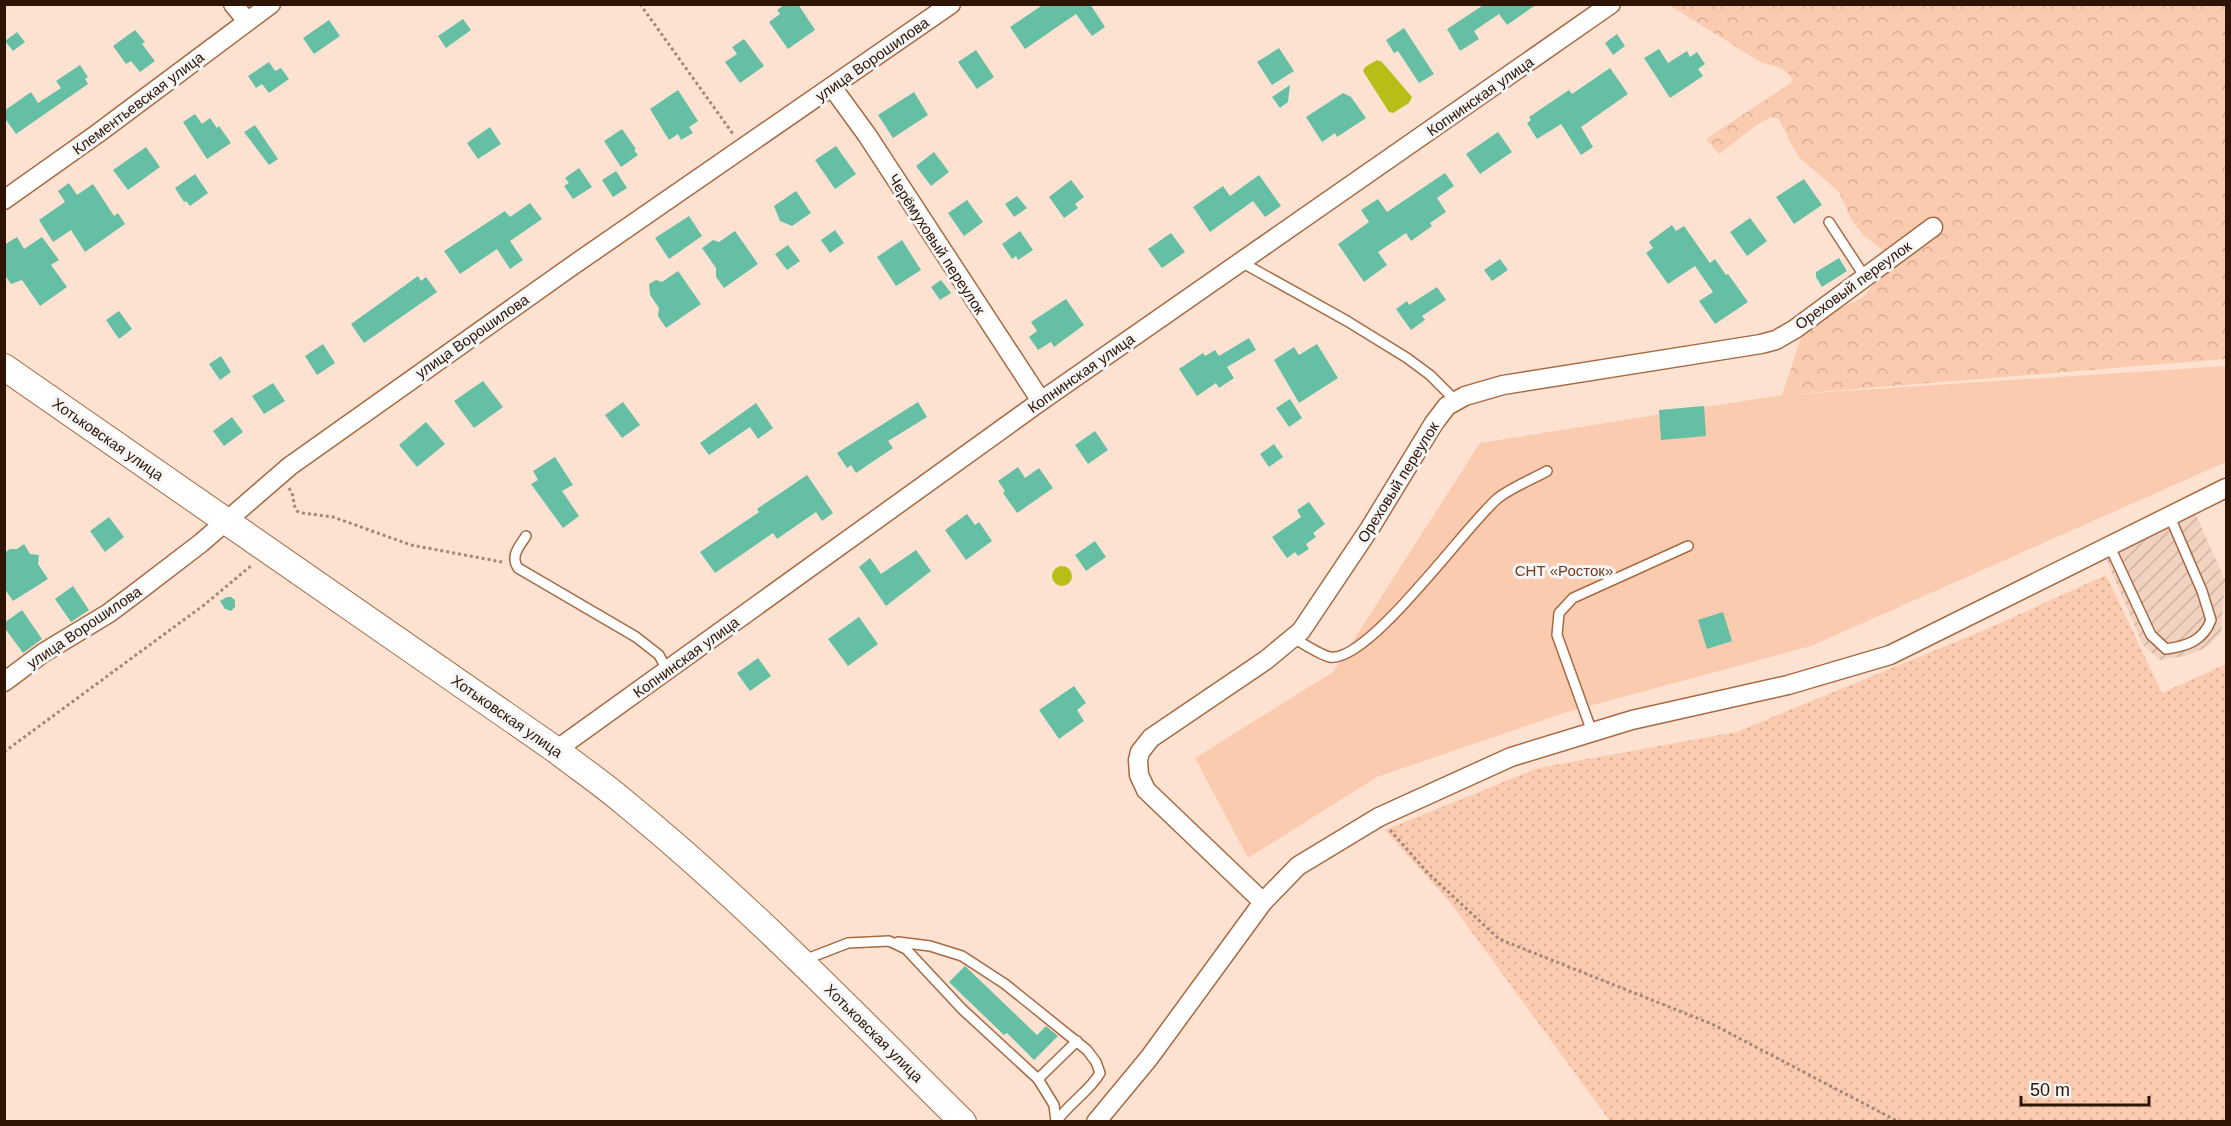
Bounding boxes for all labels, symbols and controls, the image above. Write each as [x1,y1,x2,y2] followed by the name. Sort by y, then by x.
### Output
[812,13,932,104] street label: улица Ворошилова
[69,48,207,158] street label: Клементьевская улица
[1423,52,1537,139] street label: Копнинская улица
[885,171,989,318] street label: Черёмуховый переулок
[1792,237,1915,333] street label: Ореховый переулок
[412,290,532,381] street label: улица Ворошилова
[1024,329,1138,416] street label: Копнинская улица
[49,394,167,484] street label: Хотьковская улица
[1354,418,1442,545] street label: Ореховый переулок
[1515,562,1613,579] park label: СНТ «Росток»
[24,582,145,672] street label: улица Ворошилова
[630,613,743,701] street label: Копнинская улица
[448,671,566,761] street label: Хотьковская улица
[821,980,927,1086] street label: Хотьковская улица
[2021,1069,2148,1107] scale bar
[2030,1080,2070,1100] text: 50 m

